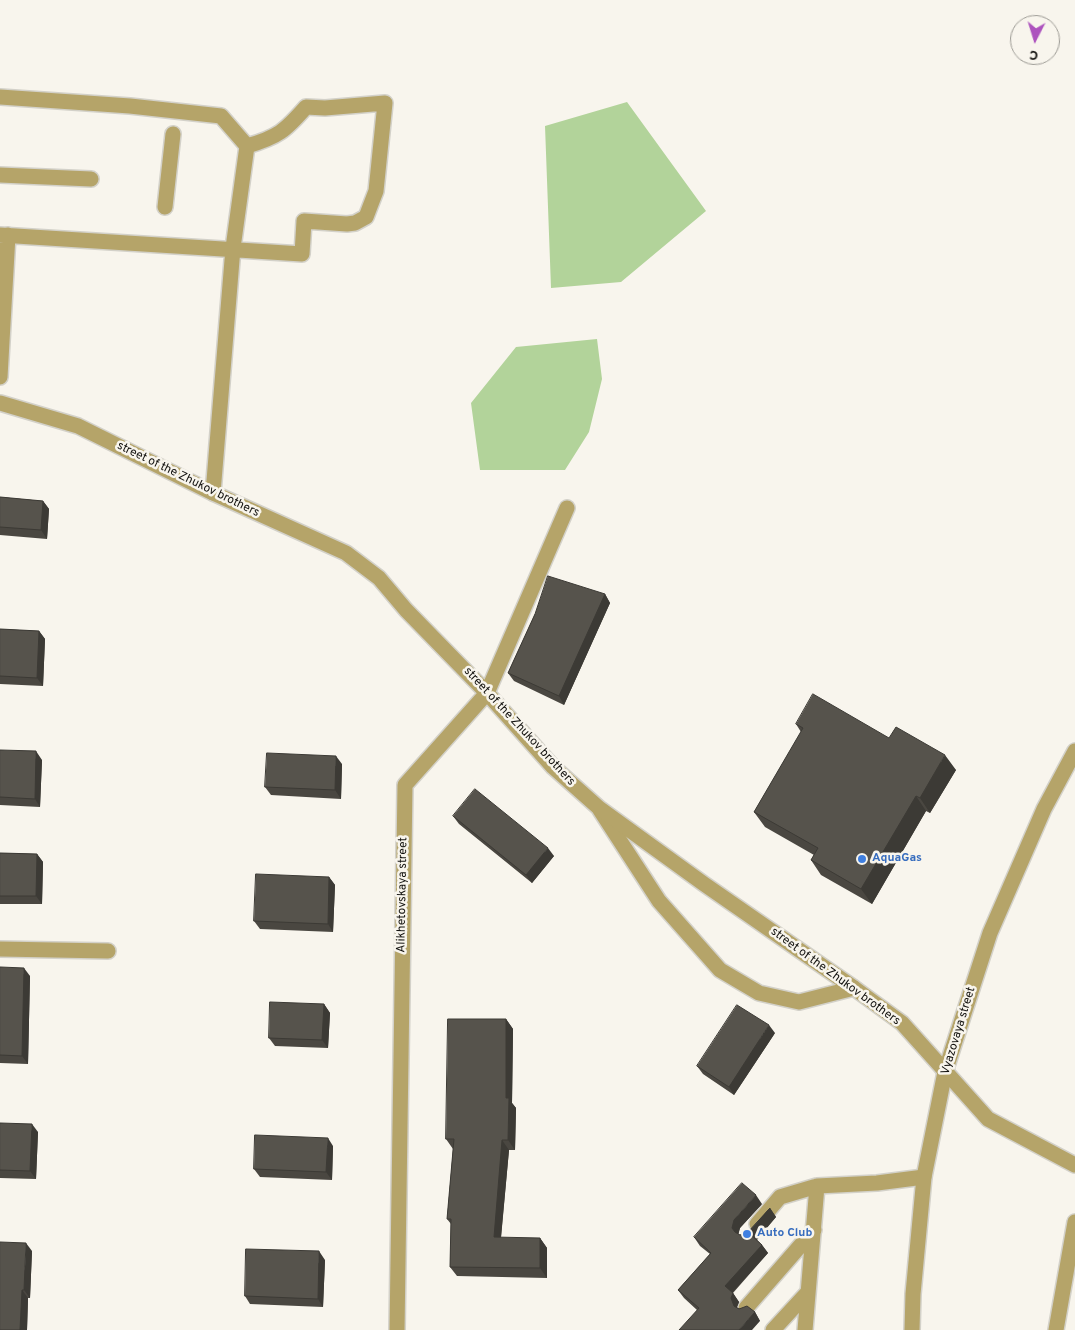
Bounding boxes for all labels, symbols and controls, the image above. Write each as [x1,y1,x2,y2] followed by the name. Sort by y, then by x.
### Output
[1010,15,1060,65] north arrow
[1029,46,1039,63] text: С
[114,439,262,521] street label: street of the Zhukov brothers
[460,665,578,789] street label: street of the Zhukov brothers
[395,837,411,953] street label: Alikhetovskaya street
[872,852,922,866] place label: AquaGas
[856,853,868,865] marker: AquaGas
[767,925,903,1029] street label: street of the Zhukov brothers
[939,985,979,1077] street label: Vyazovaya street
[757,1227,812,1241] place label: Auto Club
[741,1228,753,1240] marker: Auto Club

